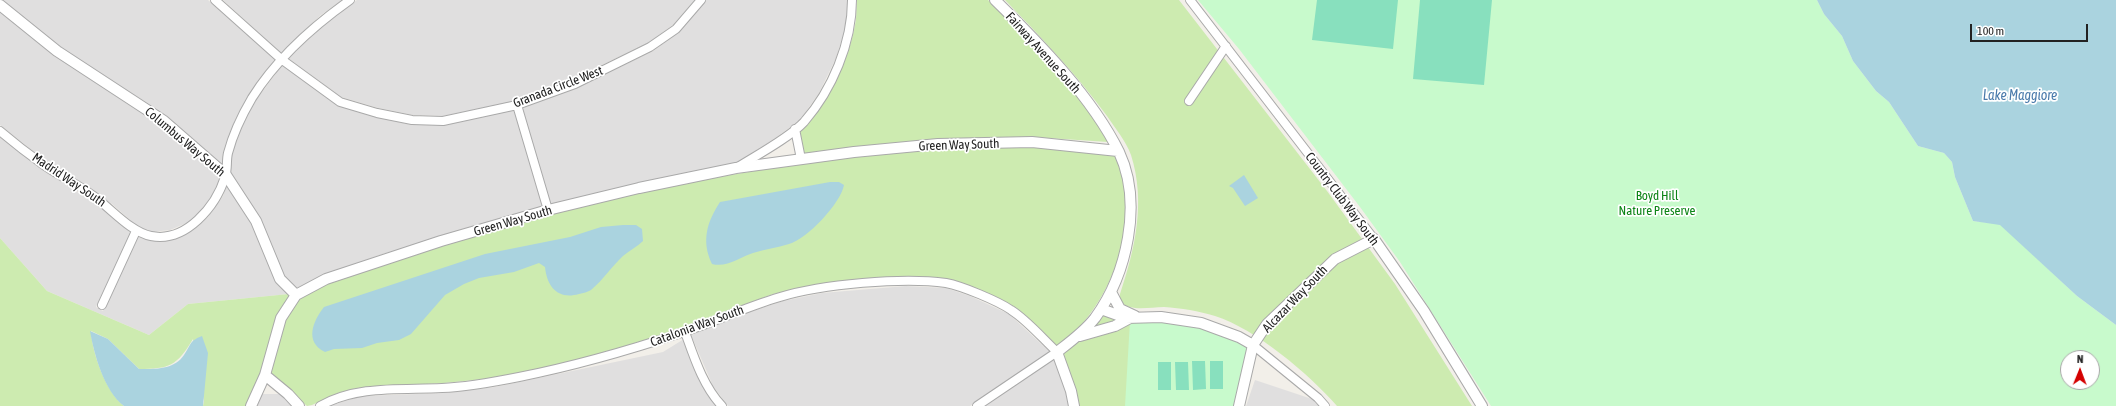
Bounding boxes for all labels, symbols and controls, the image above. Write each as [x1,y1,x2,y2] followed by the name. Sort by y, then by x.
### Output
[1002,9,1084,97] street label: Fairway Avenue South
[1972,16,2090,42] scale bar
[1977,24,2004,38] text: 100 m
[511,63,605,111] street label: Granada Circle West
[1983,88,2057,104] water label: Lake Maggiore
[142,104,228,180] street label: Columbus Way South
[918,136,1000,154] street label: Green Way South
[1302,149,1382,249] street label: Country Club Way South
[29,150,109,210] street label: Madrid Way South
[1619,188,1695,219] park label: Boyd Hill Nature Preserve
[472,202,554,240] street label: Green Way South
[1259,262,1331,336] street label: Alcazar Way South
[648,302,746,350] street label: Catalonia Way South
[2060,350,2100,390] north arrow
[2077,353,2084,365] text: N

